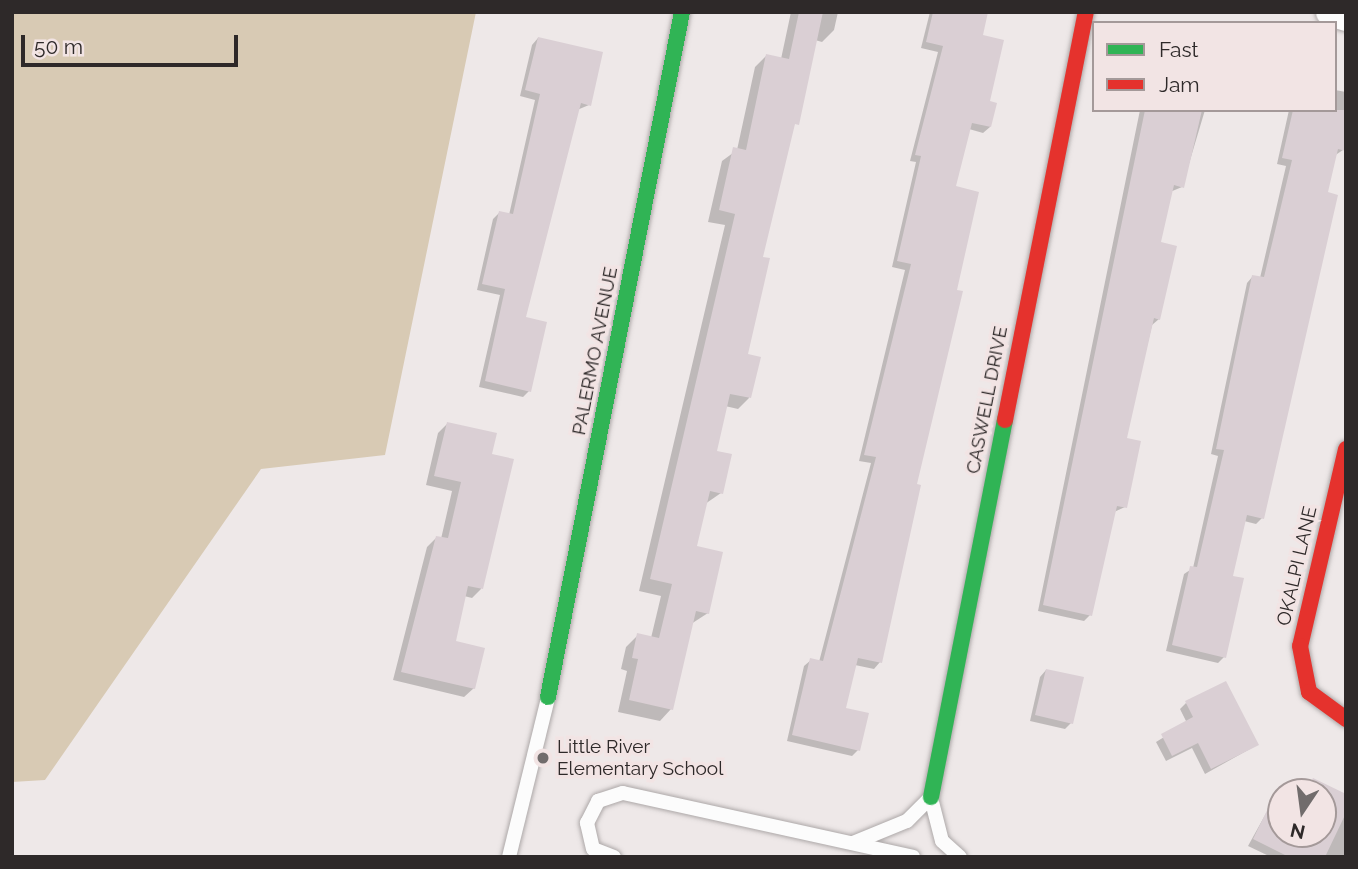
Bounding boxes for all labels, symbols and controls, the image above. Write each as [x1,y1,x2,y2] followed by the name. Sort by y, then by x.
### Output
[24,21,242,65] scale bar
[1092,21,1337,112] legend
[34,34,83,59] text: 50 m
[1159,37,1199,62] text: Fast
[1159,72,1200,97] text: Jam
[567,265,623,437] street label: PALERMO AVENUE
[961,324,1013,476] street label: CASWELL DRIVE
[1272,504,1322,628] street label: OKALPI LANE
[557,736,724,780] place label: Little River Elementary School
[535,750,551,766] marker: Little River Elementary School
[1267,778,1337,848] north arrow
[1288,819,1307,844] text: N

